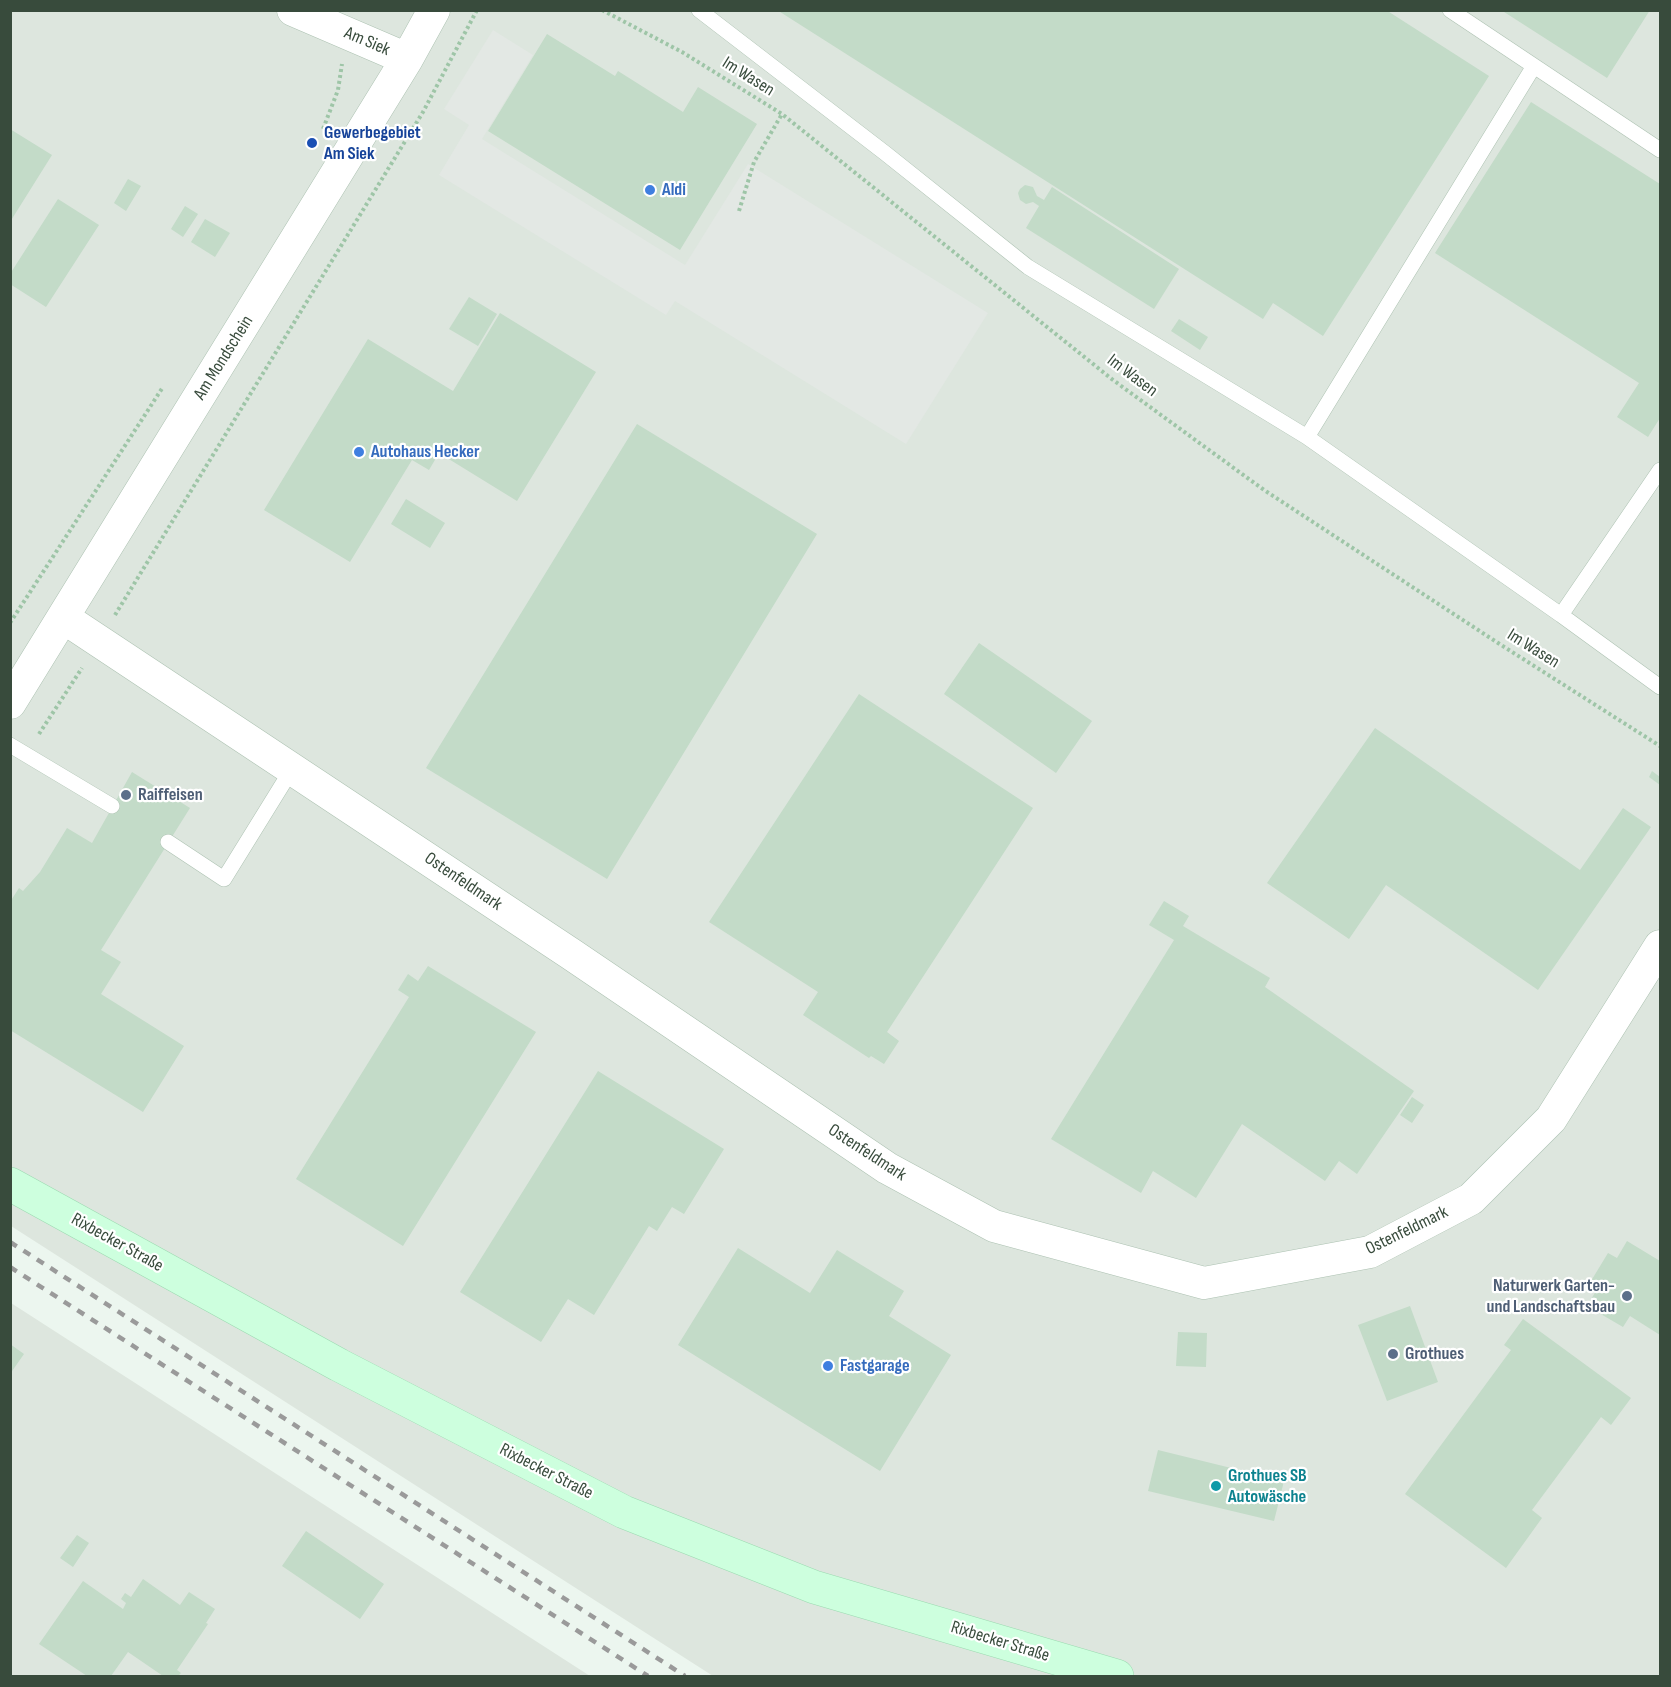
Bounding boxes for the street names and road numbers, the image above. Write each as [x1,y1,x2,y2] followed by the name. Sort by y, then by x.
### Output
[341,23,393,61] street label: Am Siek
[718,53,778,101] street label: Im Wasen
[190,312,258,404] street label: Am Mondschein
[1102,350,1162,402] street label: Im Wasen
[1503,625,1563,673] street label: Im Wasen
[420,848,506,916] street label: Ostenfeldmark
[824,1120,910,1186] street label: Ostenfeldmark
[1362,1202,1452,1260] street label: Ostenfeldmark
[67,1209,167,1277] street label: Rixbecker Straße
[496,1439,596,1505] street label: Rixbecker Straße
[948,1617,1052,1667] street label: Rixbecker Straße

